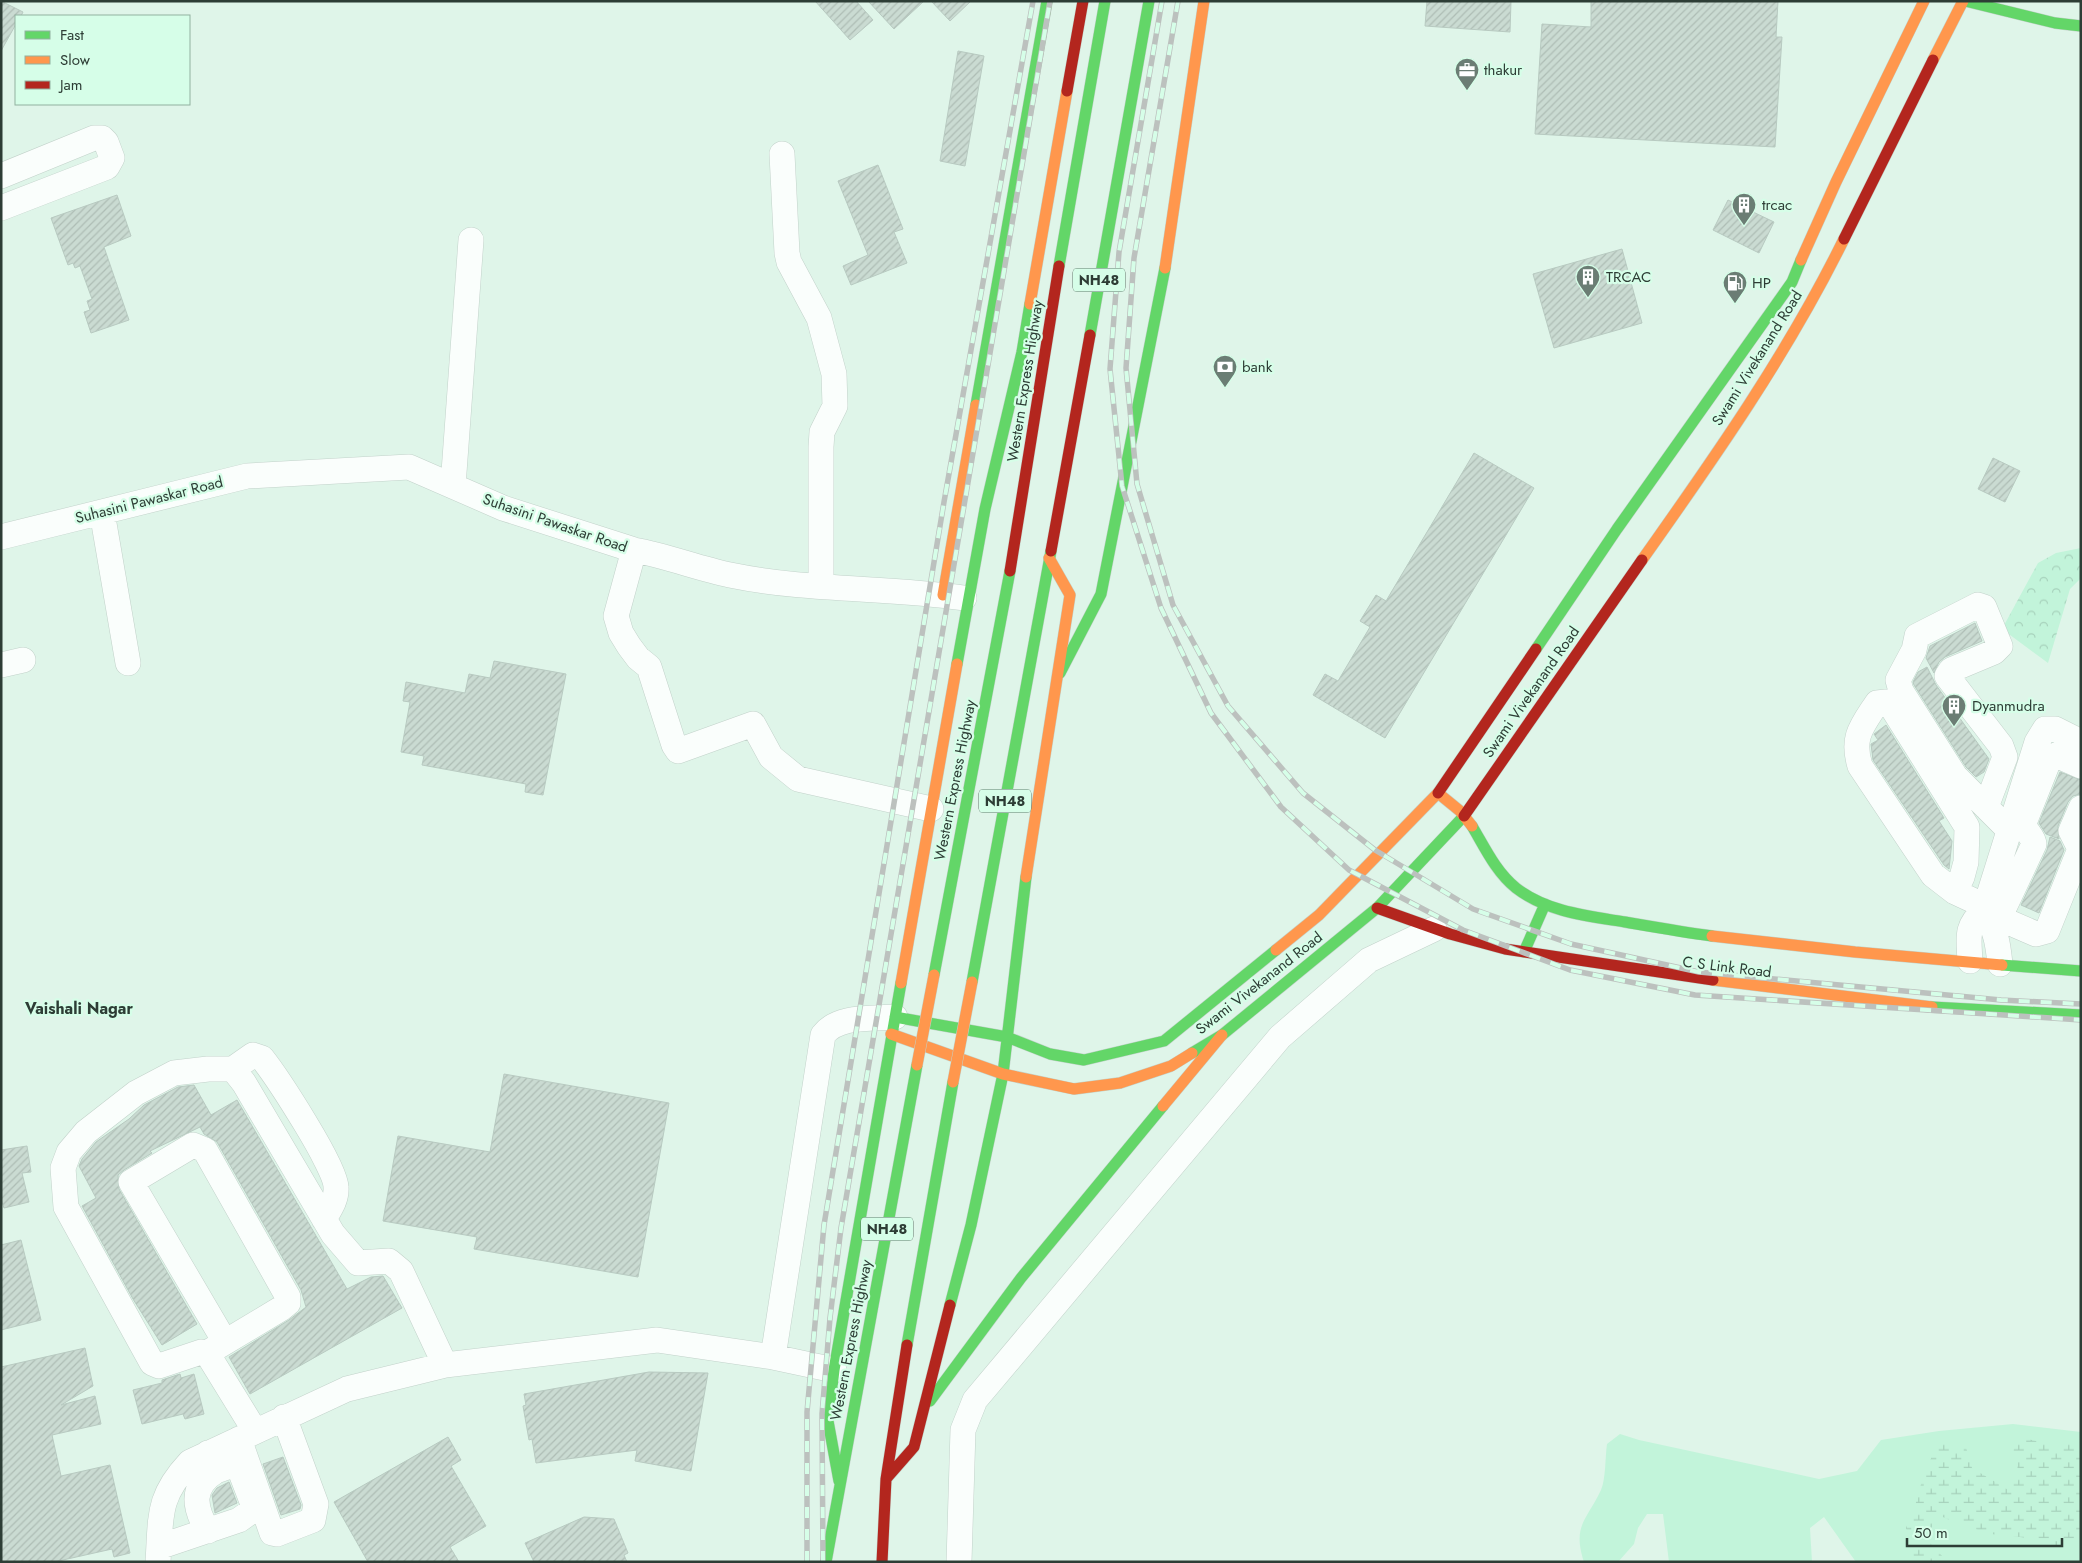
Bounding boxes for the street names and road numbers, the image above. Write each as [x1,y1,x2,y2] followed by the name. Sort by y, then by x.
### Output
[1073,268,1125,292] road number: NH48
[1706,286,1808,430] street label: Swami Vivekanand Road
[1001,298,1049,463] street label: Western Express Highway
[73,471,225,529] street label: Suhasini Pawaskar Road
[480,488,630,558] street label: Suhasini Pawaskar Road
[1477,622,1585,762] street label: Swami Vivekanand Road
[929,697,981,862] street label: Western Express Highway
[979,789,1031,812] road number: NH48
[1191,926,1327,1040] street label: Swami Vivekanand Road
[1681,951,1773,983] street label: C S Link Road
[861,1218,913,1240] road number: NH48
[825,1257,877,1422] street label: Western Express Highway

